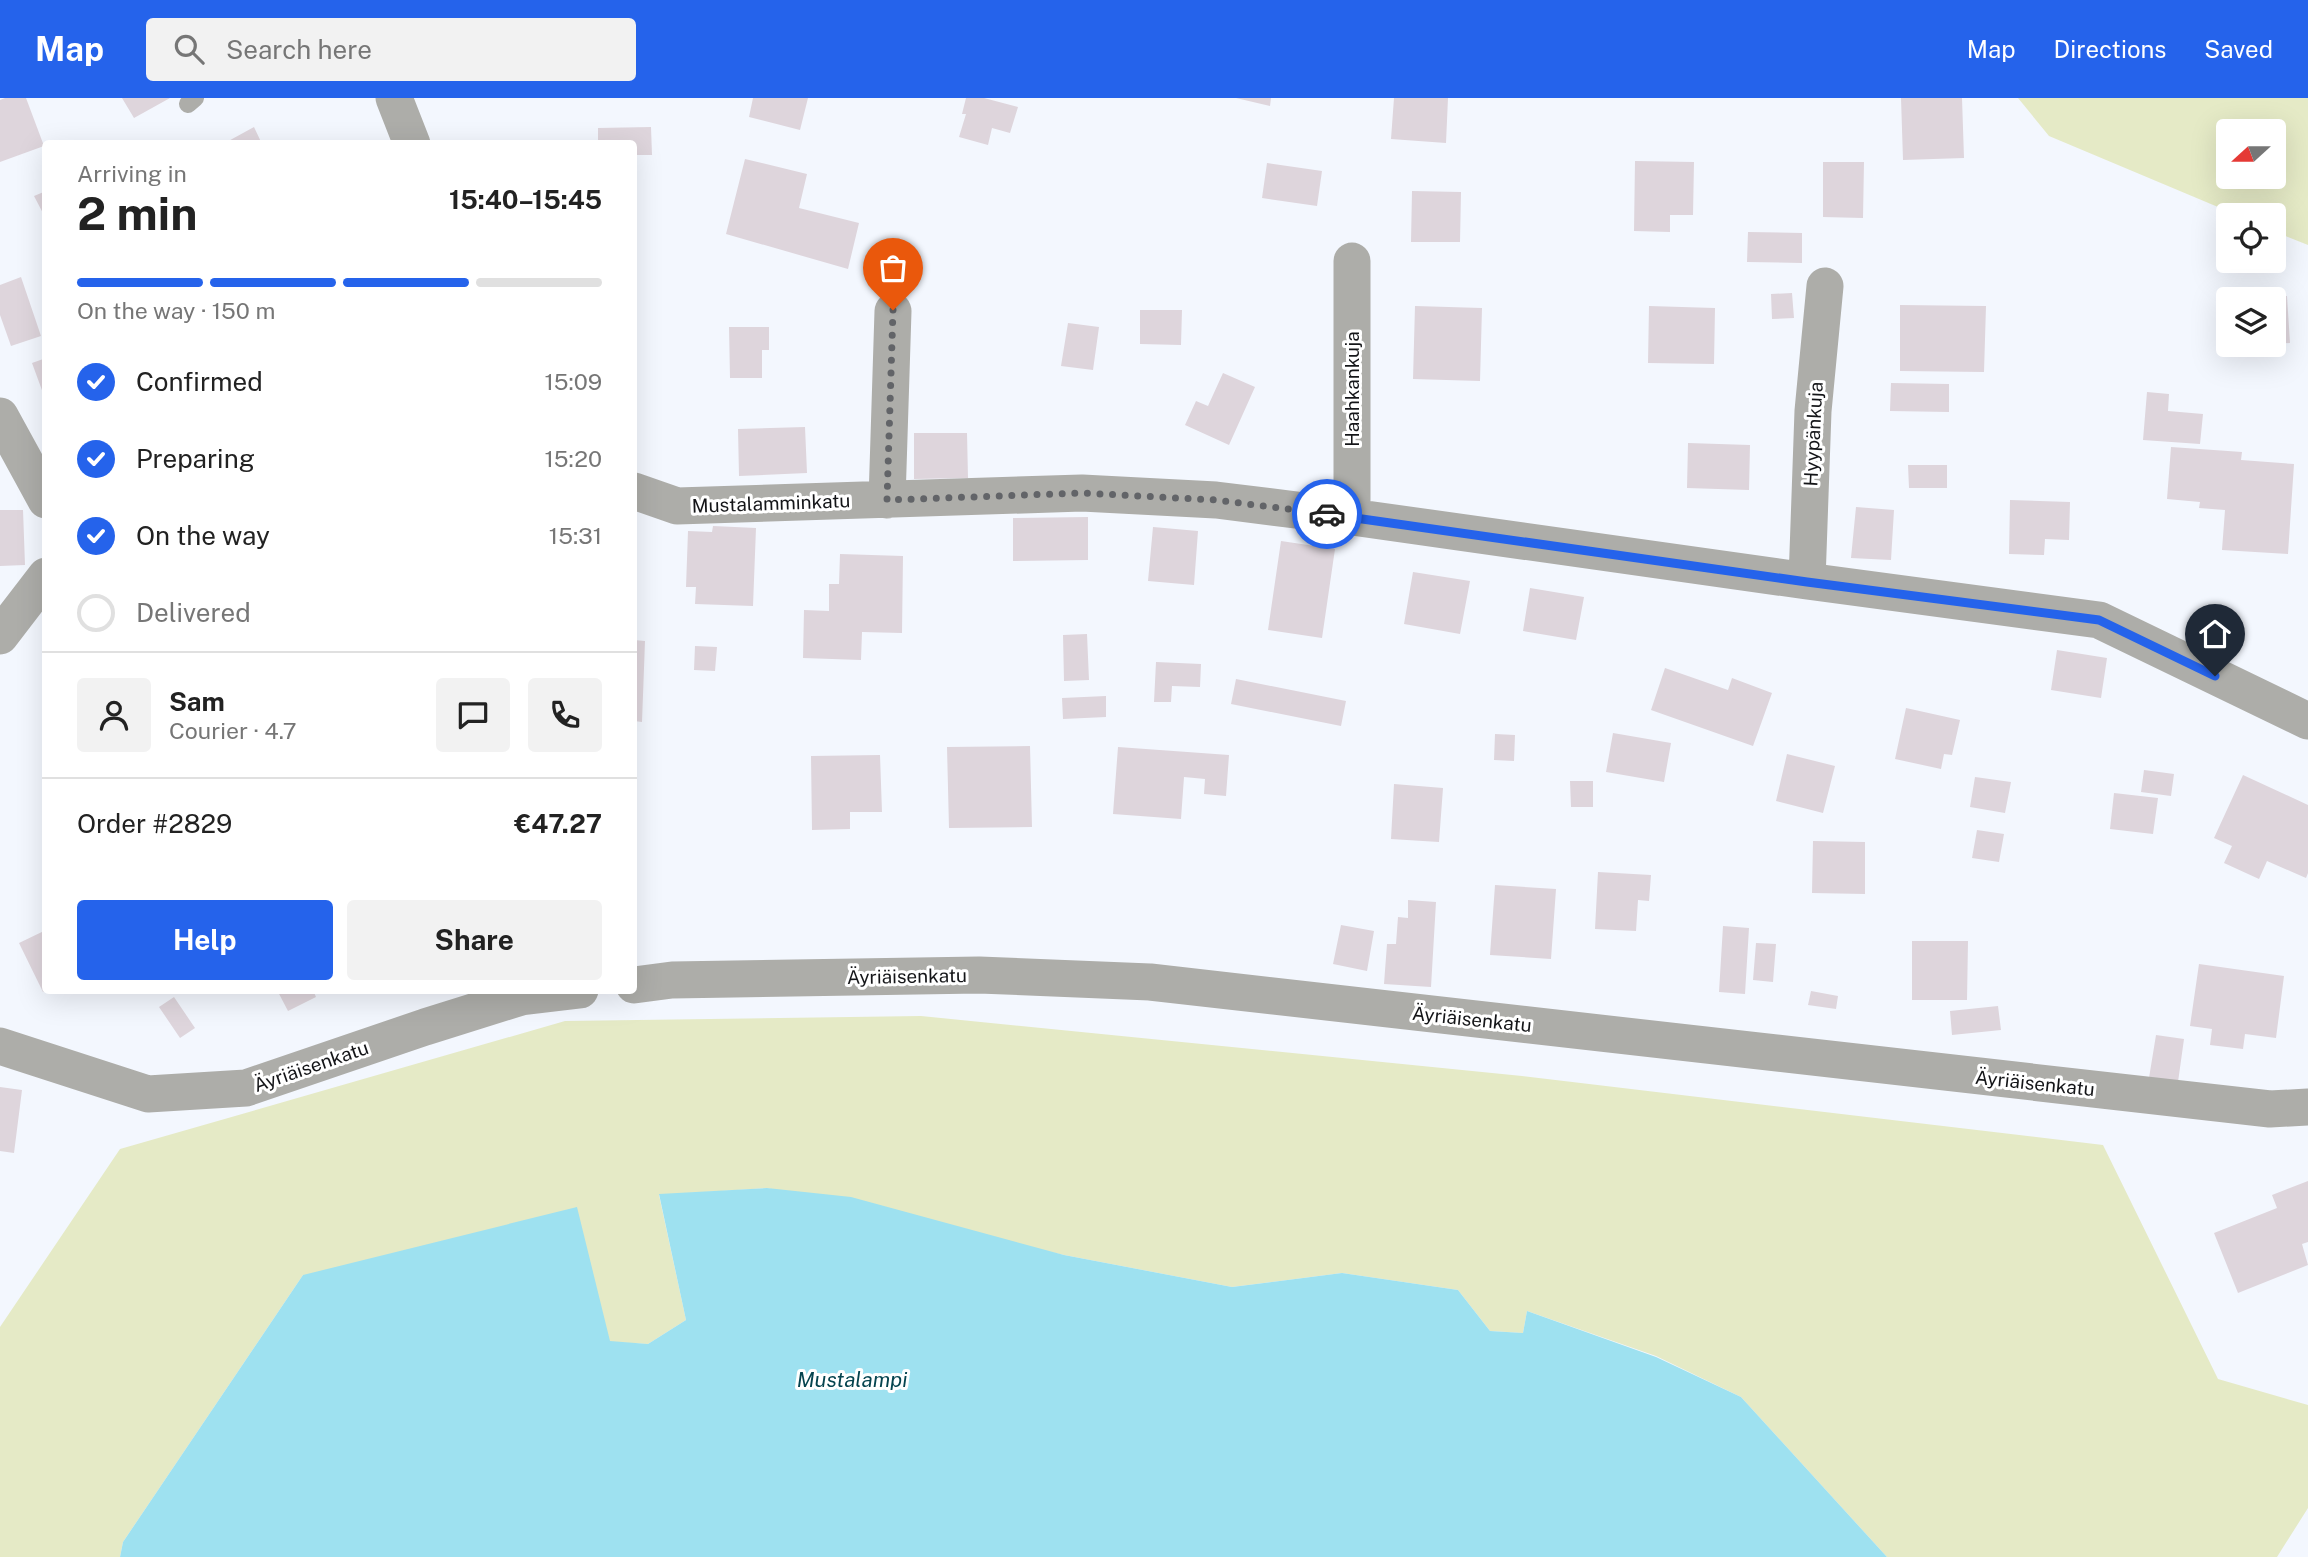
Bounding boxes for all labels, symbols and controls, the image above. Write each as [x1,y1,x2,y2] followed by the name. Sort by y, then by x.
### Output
[146,18,636,81] search box
[35,30,104,68] text: Map
[170,30,208,68] icon: search
[226,34,372,65] text: Search here
[1967,35,2016,63] text: Map
[2054,35,2166,63] text: Directions
[2204,35,2273,63] text: Saved
[2216,119,2286,189] north arrow
[2216,119,2286,357] map controls
[77,160,187,187] text: Arriving in
[449,184,602,215] text: 15:40–15:45
[77,186,197,240] text: 2 min
[2216,203,2286,273] button: locate
[863,238,923,310] pin
[874,249,912,287] icon: bag
[2216,287,2286,357] button: layers
[77,297,275,324] text: On the way · 150 m
[1341,331,1363,447] street label: Haahkankuja
[77,363,115,401] icon: check
[136,366,263,397] text: Confirmed
[544,368,602,395] text: 15:09
[1799,381,1827,487] street label: Hyypänkuja
[77,440,115,478] icon: check
[136,443,255,474] text: Preparing
[544,445,602,472] text: 15:20
[1292,479,1362,549] courier
[691,489,851,517] street label: Mustalamminkatu
[1308,495,1346,533] icon: car
[77,517,115,555] icon: check
[136,520,270,551] text: On the way
[549,522,602,549] text: 15:31
[136,597,251,628] text: Delivered
[2185,604,2245,676] pin
[2196,615,2234,653] icon: home
[77,678,151,752] button: person
[436,678,510,752] button: chat
[528,678,602,752] button: phone
[169,686,225,717] text: Sam
[169,717,297,744] text: Courier · 4.7
[77,808,232,839] text: Order #2829
[514,808,602,839] text: €47.27
[77,900,333,980] button: Help
[347,900,602,980] button: Share
[847,964,967,988] street label: Äyriäisenkatu
[1411,1002,1533,1036] street label: Äyriäisenkatu
[251,1036,371,1096] street label: Äyriäisenkatu
[1974,1066,2096,1100] street label: Äyriäisenkatu
[797,1367,907,1392] water label: Mustalampi

